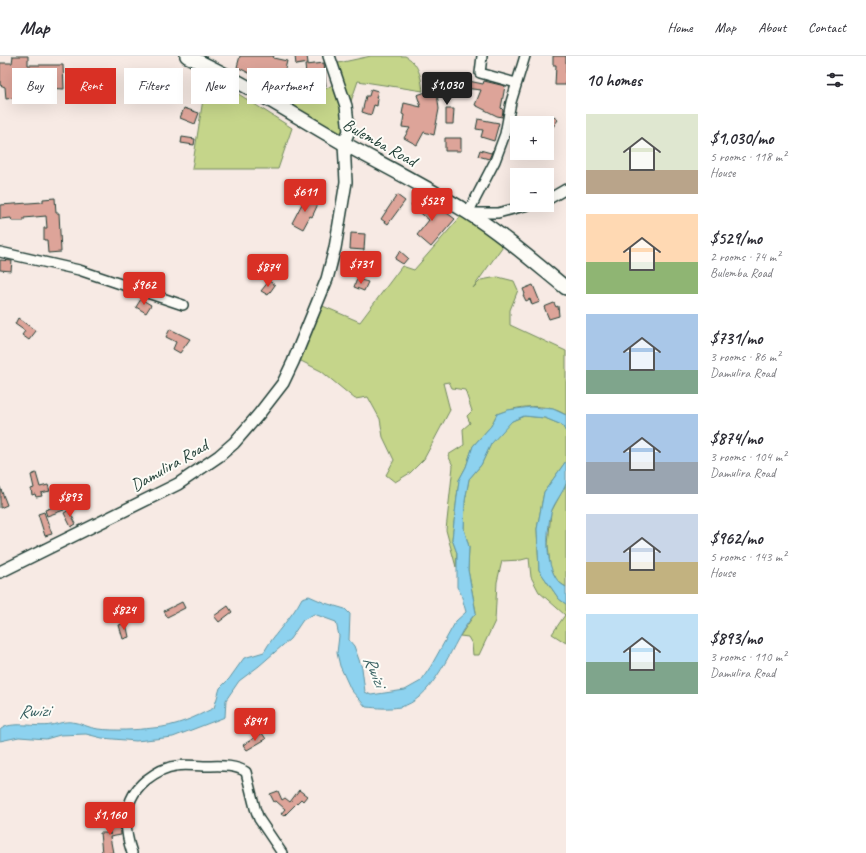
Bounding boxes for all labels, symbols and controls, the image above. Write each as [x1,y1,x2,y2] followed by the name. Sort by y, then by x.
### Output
[20,16,50,40] text: Map
[667,19,693,36] text: Home
[715,19,736,36] text: Map
[758,19,786,36] text: About
[808,19,846,36] text: Contact
[12,68,57,104] chip: Buy
[65,68,116,104] chip: Rent
[124,68,183,104] chip: Filters
[191,68,239,104] chip: New
[247,68,326,104] chip: Apartment
[824,69,846,91] icon: filters
[586,70,642,91] text: 10 homes
[414,72,480,106] pin: $1,030
[431,77,463,93] text: $1,030
[339,114,422,172] street label: Bulemba Road
[510,116,554,212] map controls
[510,116,554,160] button: +
[710,128,773,149] text: $1,030/mo
[618,130,666,178] icon: home
[710,149,786,165] text: 5 rooms · 118 m²
[710,165,735,181] text: House
[510,168,554,212] button: −
[281,179,329,213] pin: $611
[293,184,317,200] text: $611
[408,188,456,222] pin: $529
[420,193,444,209] text: $529
[710,228,762,249] text: $529/mo
[618,230,666,278] icon: home
[710,249,780,265] text: 2 rooms · 74 m²
[337,251,385,285] pin: $731
[244,254,292,288] pin: $874
[349,256,373,272] text: $731
[256,259,280,275] text: $874
[710,265,772,281] text: Bulemba Road
[120,272,168,306] pin: $962
[132,277,156,293] text: $962
[710,328,762,349] text: $731/mo
[618,330,666,378] icon: home
[710,349,780,365] text: 3 rooms · 86 m²
[710,365,775,381] text: Damulira Road
[710,428,762,449] text: $874/mo
[618,430,666,478] icon: home
[127,434,213,496] street label: Damulira Road
[710,449,786,465] text: 3 rooms · 104 m²
[710,465,775,481] text: Damulira Road
[46,484,94,518] pin: $893
[58,489,82,505] text: $893
[710,528,763,549] text: $962/mo
[618,530,666,578] icon: home
[710,549,786,565] text: 5 rooms · 143 m²
[710,565,735,581] text: House
[100,597,148,631] pin: $824
[112,602,136,618] text: $824
[710,628,762,649] text: $893/mo
[618,630,666,678] icon: home
[710,649,786,665] text: 3 rooms · 110 m²
[359,652,393,694] water label: Rwizi
[710,665,775,681] text: Damulira Road
[18,699,55,723] water label: Rwizi
[231,708,279,742] pin: $841
[243,713,267,729] text: $841
[77,802,143,836] pin: $1,160
[94,807,126,823] text: $1,160

